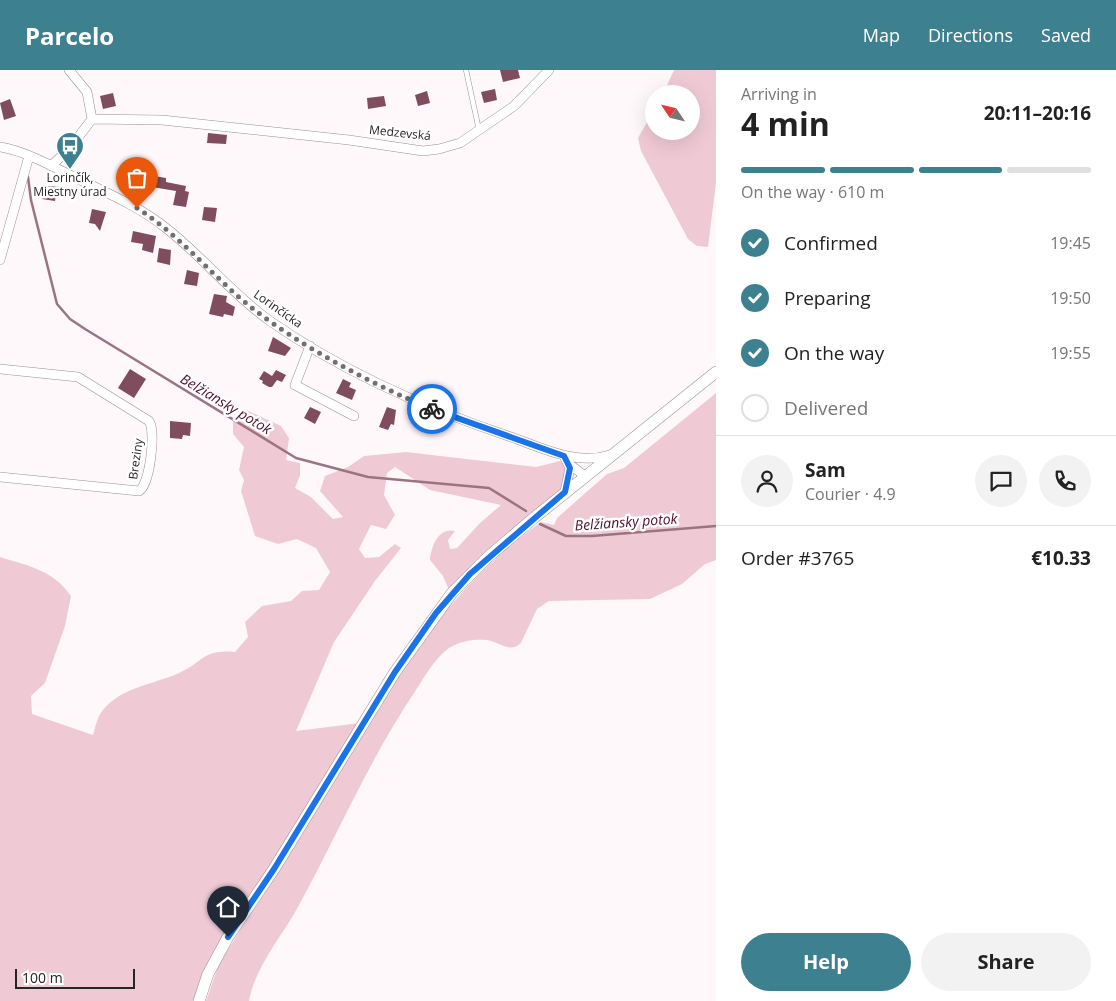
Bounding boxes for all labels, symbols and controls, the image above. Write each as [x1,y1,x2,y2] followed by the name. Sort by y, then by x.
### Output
[25,19,114,52] text: Parcelo
[863,23,900,47] text: Map
[928,23,1013,47] text: Directions
[1041,23,1091,47] text: Saved
[741,83,817,105] text: Arriving in
[645,85,700,140] north arrow
[645,85,700,140] map controls
[984,100,1091,126] text: 20:11–20:16
[741,102,830,145] text: 4 min
[368,121,432,144] street label: Medzevská
[55,131,85,170] bus stop icon: Lorinčík, Miestny úrad
[116,157,158,208] pin
[123,164,151,192] icon: bag
[33,169,107,200] place label: Lorinčík, Miestny úrad
[741,181,884,203] text: On the way · 610 m
[741,229,769,257] icon: check
[784,230,878,256] text: Confirmed
[1050,232,1091,254] text: 19:45
[741,284,769,312] icon: check
[250,285,306,332] street label: Lorinčícka
[784,285,871,311] text: Preparing
[1050,287,1091,309] text: 19:50
[741,339,769,367] icon: check
[784,340,884,366] text: On the way
[1050,342,1091,364] text: 19:55
[177,369,276,439] water label: Belžiansky potok
[407,384,457,434] courier
[418,395,446,423] icon: bike
[784,395,868,421] text: Delivered
[124,436,147,481] street label: Breziny
[741,455,793,507] button: person
[975,455,1027,507] button: chat
[1039,455,1091,507] button: phone
[805,457,846,483] text: Sam
[805,483,896,505] text: Courier · 4.9
[574,508,679,535] water label: Belžiansky potok
[741,545,854,571] text: Order #3765
[1031,545,1091,571] text: €10.33
[207,886,249,937] pin
[214,893,242,921] icon: home
[741,933,911,991] button: Help
[921,933,1091,991] button: Share
[15,966,135,989] scale bar
[22,968,63,987] text: 100 m

